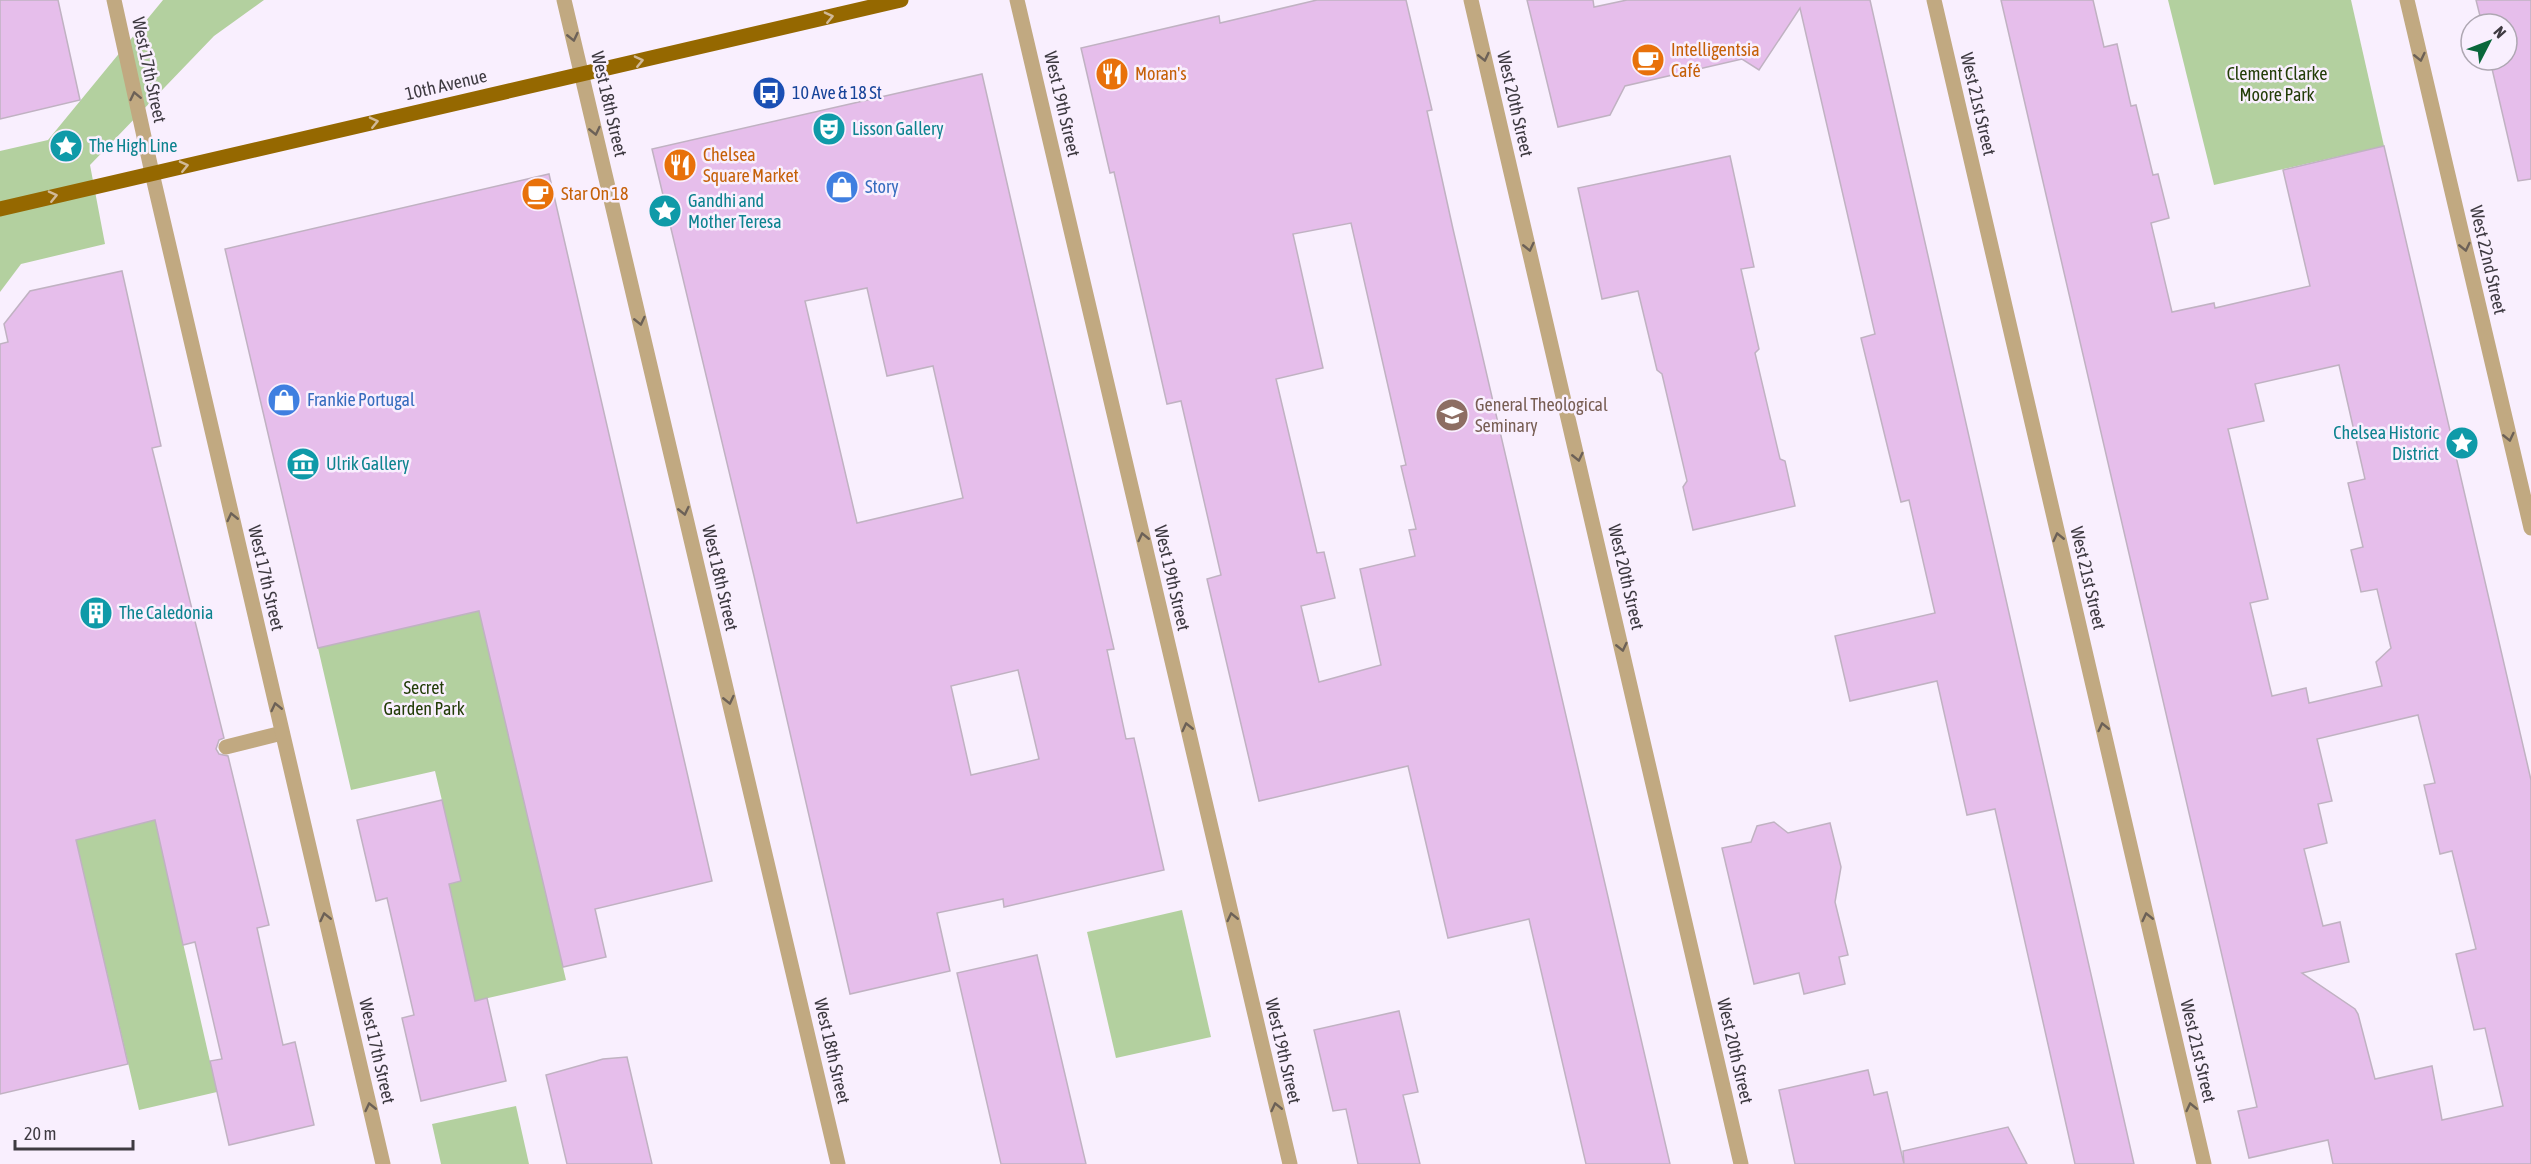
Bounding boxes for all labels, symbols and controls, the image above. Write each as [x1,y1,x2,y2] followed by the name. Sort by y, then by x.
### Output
[823,11,833,24] one-way arrow
[2459,12,2519,72] north arrow
[128,15,171,125] street label: West 17th Street
[2490,22,2510,41] text: N
[565,32,578,42] one-way arrow
[1671,39,1760,81] place label: Intelligentsia Café
[1630,42,1666,78] cafe icon: Intelligentsia Café
[587,49,632,159] street label: West 18th Street
[1040,49,1085,159] street label: West 19th Street
[1493,49,1538,159] street label: West 20th Street
[1956,50,2001,157] street label: West 21st Street
[1477,52,1490,62] one-way arrow
[2413,52,2426,62] one-way arrow
[633,56,643,69] one-way arrow
[1094,56,1130,92] restaurant icon: Moran's
[1135,63,1187,84] place label: Moran's
[2227,63,2327,105] park label: Clement Clarke Moore Park
[403,65,489,104] street label: 10th Avenue
[751,75,787,111] bus stop icon: 10 Ave & 18 St
[792,82,882,103] place label: 10 Ave & 18 St
[129,91,142,101] one-way arrow
[811,111,847,147] theatre icon: Lisson Gallery
[369,116,379,129] one-way arrow
[852,118,944,139] place label: Lisson Gallery
[587,126,600,136] one-way arrow
[48,128,84,164] place icon: The High Line
[89,135,177,156] place label: The High Line
[703,144,799,186] place label: Chelsea Square Market
[662,147,698,183] restaurant icon: Chelsea Square Market
[179,160,189,173] one-way arrow
[824,169,860,205] shop icon: Story
[520,176,556,212] cafe icon: Star On 18
[865,176,899,197] place label: Story
[561,183,629,204] place label: Star On 18
[688,190,782,232] place label: Gandhi and Mother Teresa
[48,191,58,204] one-way arrow
[647,193,683,229] place icon: Gandhi and Mother Teresa
[2466,204,2511,316] street label: West 22nd Street
[1521,242,1534,252] one-way arrow
[2457,242,2470,252] one-way arrow
[632,316,645,326] one-way arrow
[266,382,302,418] shop icon: Frankie Portugal
[307,389,415,410] place label: Frankie Portugal
[1475,394,1608,436] place label: General Theological Seminary
[1434,397,1470,433] school or university icon: General Theological Seminary
[2333,422,2439,464] place label: Chelsea Historic District
[2444,425,2480,461] place icon: Chelsea Historic District
[2502,431,2515,441] one-way arrow
[285,446,321,482] museum icon: Ulrik Gallery
[1570,452,1583,462] one-way arrow
[326,453,409,474] place label: Ulrik Gallery
[677,505,690,515] one-way arrow
[226,512,239,522] one-way arrow
[1604,522,1649,632] street label: West 20th Street
[244,523,289,633] street label: West 17th Street
[698,523,743,633] street label: West 18th Street
[1150,523,1195,633] street label: West 19th Street
[2066,524,2111,631] street label: West 21st Street
[2053,532,2066,542] one-way arrow
[1137,533,1150,543] one-way arrow
[78,595,114,631] building icon: The Caledonia
[119,602,213,623] place label: The Caledonia
[1614,642,1627,652] one-way arrow
[383,677,465,719] park label: Secret Garden Park
[722,695,735,705] one-way arrow
[270,702,283,712] one-way arrow
[2097,722,2110,732] one-way arrow
[1182,723,1195,733] one-way arrow
[320,912,333,922] one-way arrow
[1226,912,1239,922] one-way arrow
[2141,912,2154,922] one-way arrow
[355,996,400,1106] street label: West 17th Street
[810,996,855,1106] street label: West 18th Street
[1261,996,1306,1106] street label: West 19th Street
[1713,996,1758,1106] street label: West 20th Street
[2176,997,2221,1104] street label: West 21st Street
[364,1102,377,1112] one-way arrow
[1271,1102,1284,1112] one-way arrow
[2185,1102,2198,1112] one-way arrow
[15,1113,134,1151] scale bar
[24,1123,56,1144] text: 20 m

